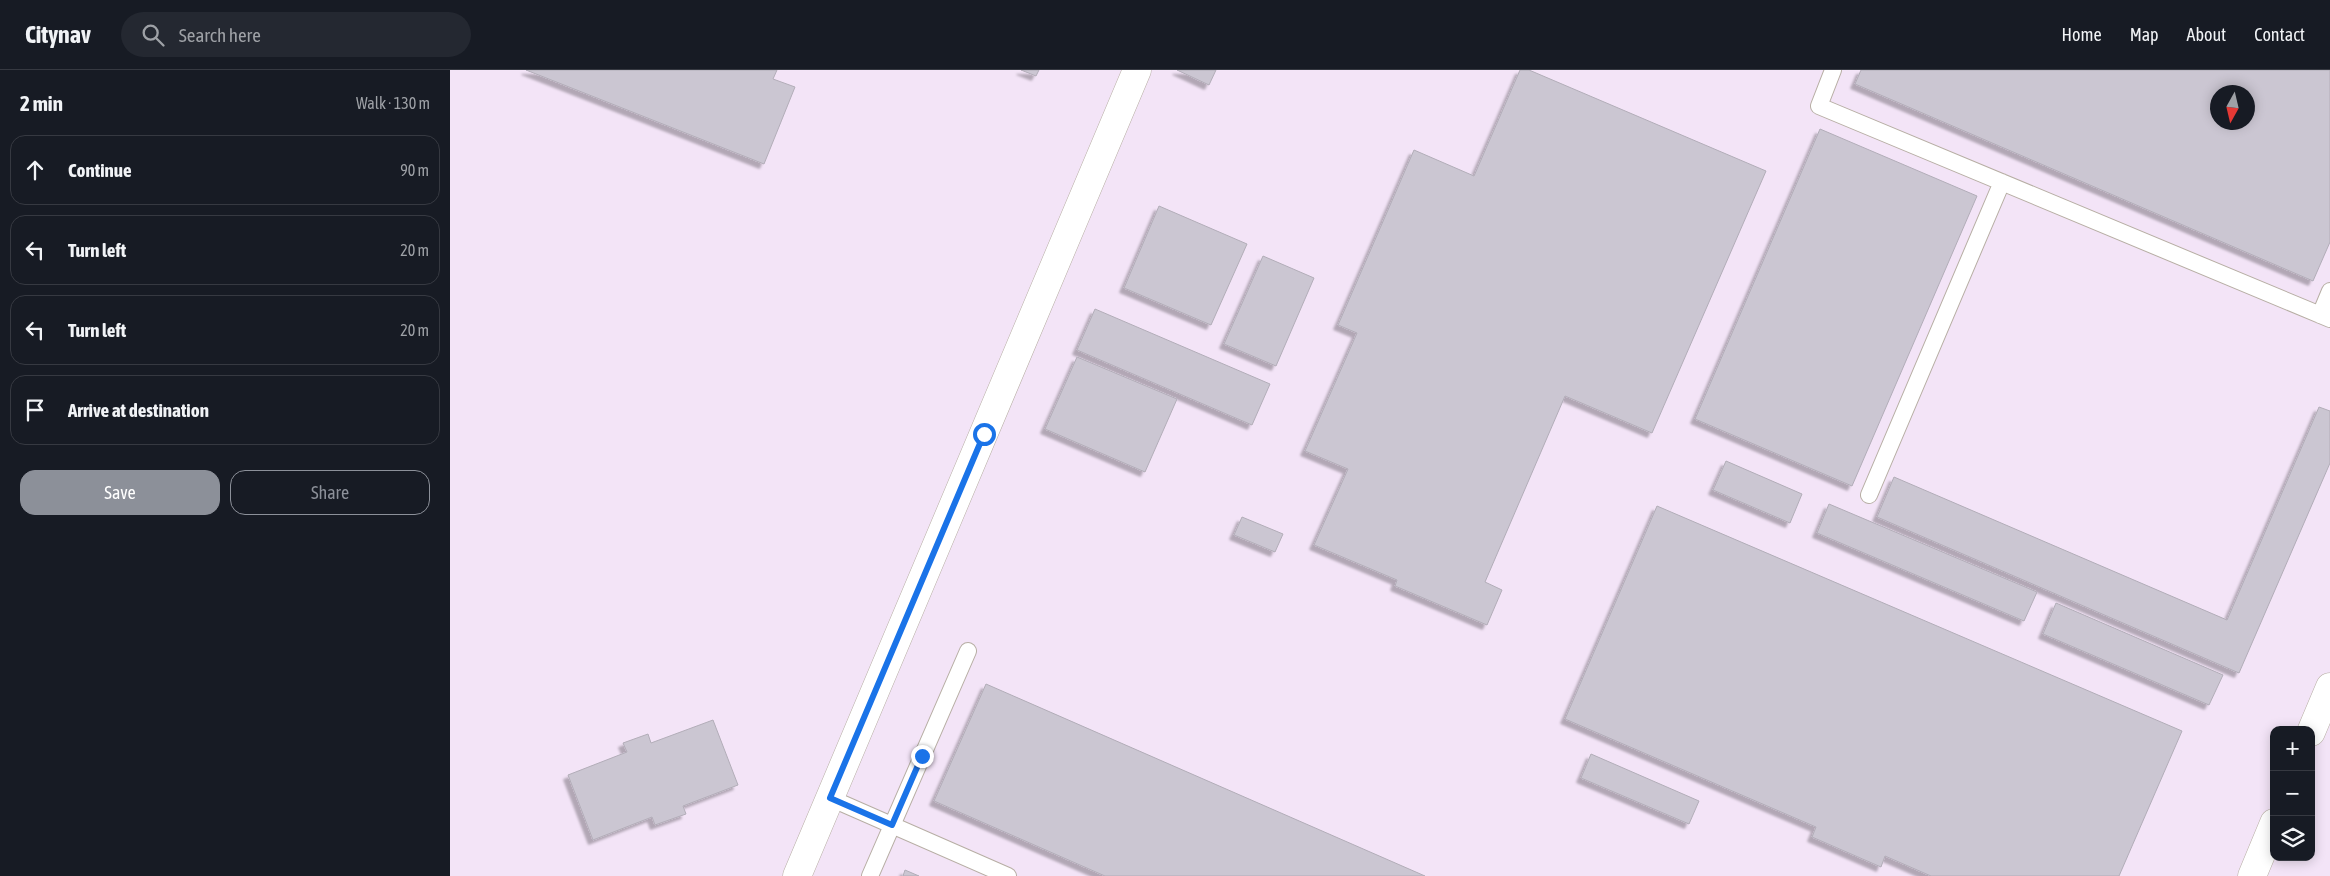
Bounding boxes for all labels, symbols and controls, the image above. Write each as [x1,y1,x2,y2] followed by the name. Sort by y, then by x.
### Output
[121,12,471,57] search box
[25,21,91,48] text: Citynav
[139,21,167,49] icon: search
[179,24,261,46] text: Search here
[2062,24,2102,45] text: Home
[2130,24,2159,45] text: Map
[2187,24,2226,45] text: About
[2254,24,2305,45] text: Contact
[2210,85,2255,130] north arrow
[20,91,63,115] text: 2 min
[356,94,430,112] text: Walk · 130 m
[21,156,49,184] icon: ahead
[68,159,132,181] text: Continue
[400,161,429,179] text: 90 m
[21,236,49,264] icon: left
[68,239,126,261] text: Turn left
[400,241,429,259] text: 20 m
[21,316,49,344] icon: left
[68,319,126,341] text: Turn left
[400,321,429,339] text: 20 m
[21,396,49,424] icon: arrive
[68,399,209,421] text: Arrive at destination
[973,423,996,446] route start
[20,470,220,515] button: Save
[230,470,430,515] button: Share
[2270,726,2315,861] map controls
[2270,726,2315,771] button: +
[911,745,934,768] route end
[2270,771,2315,816] button: −
[2270,816,2315,861] button: layers

